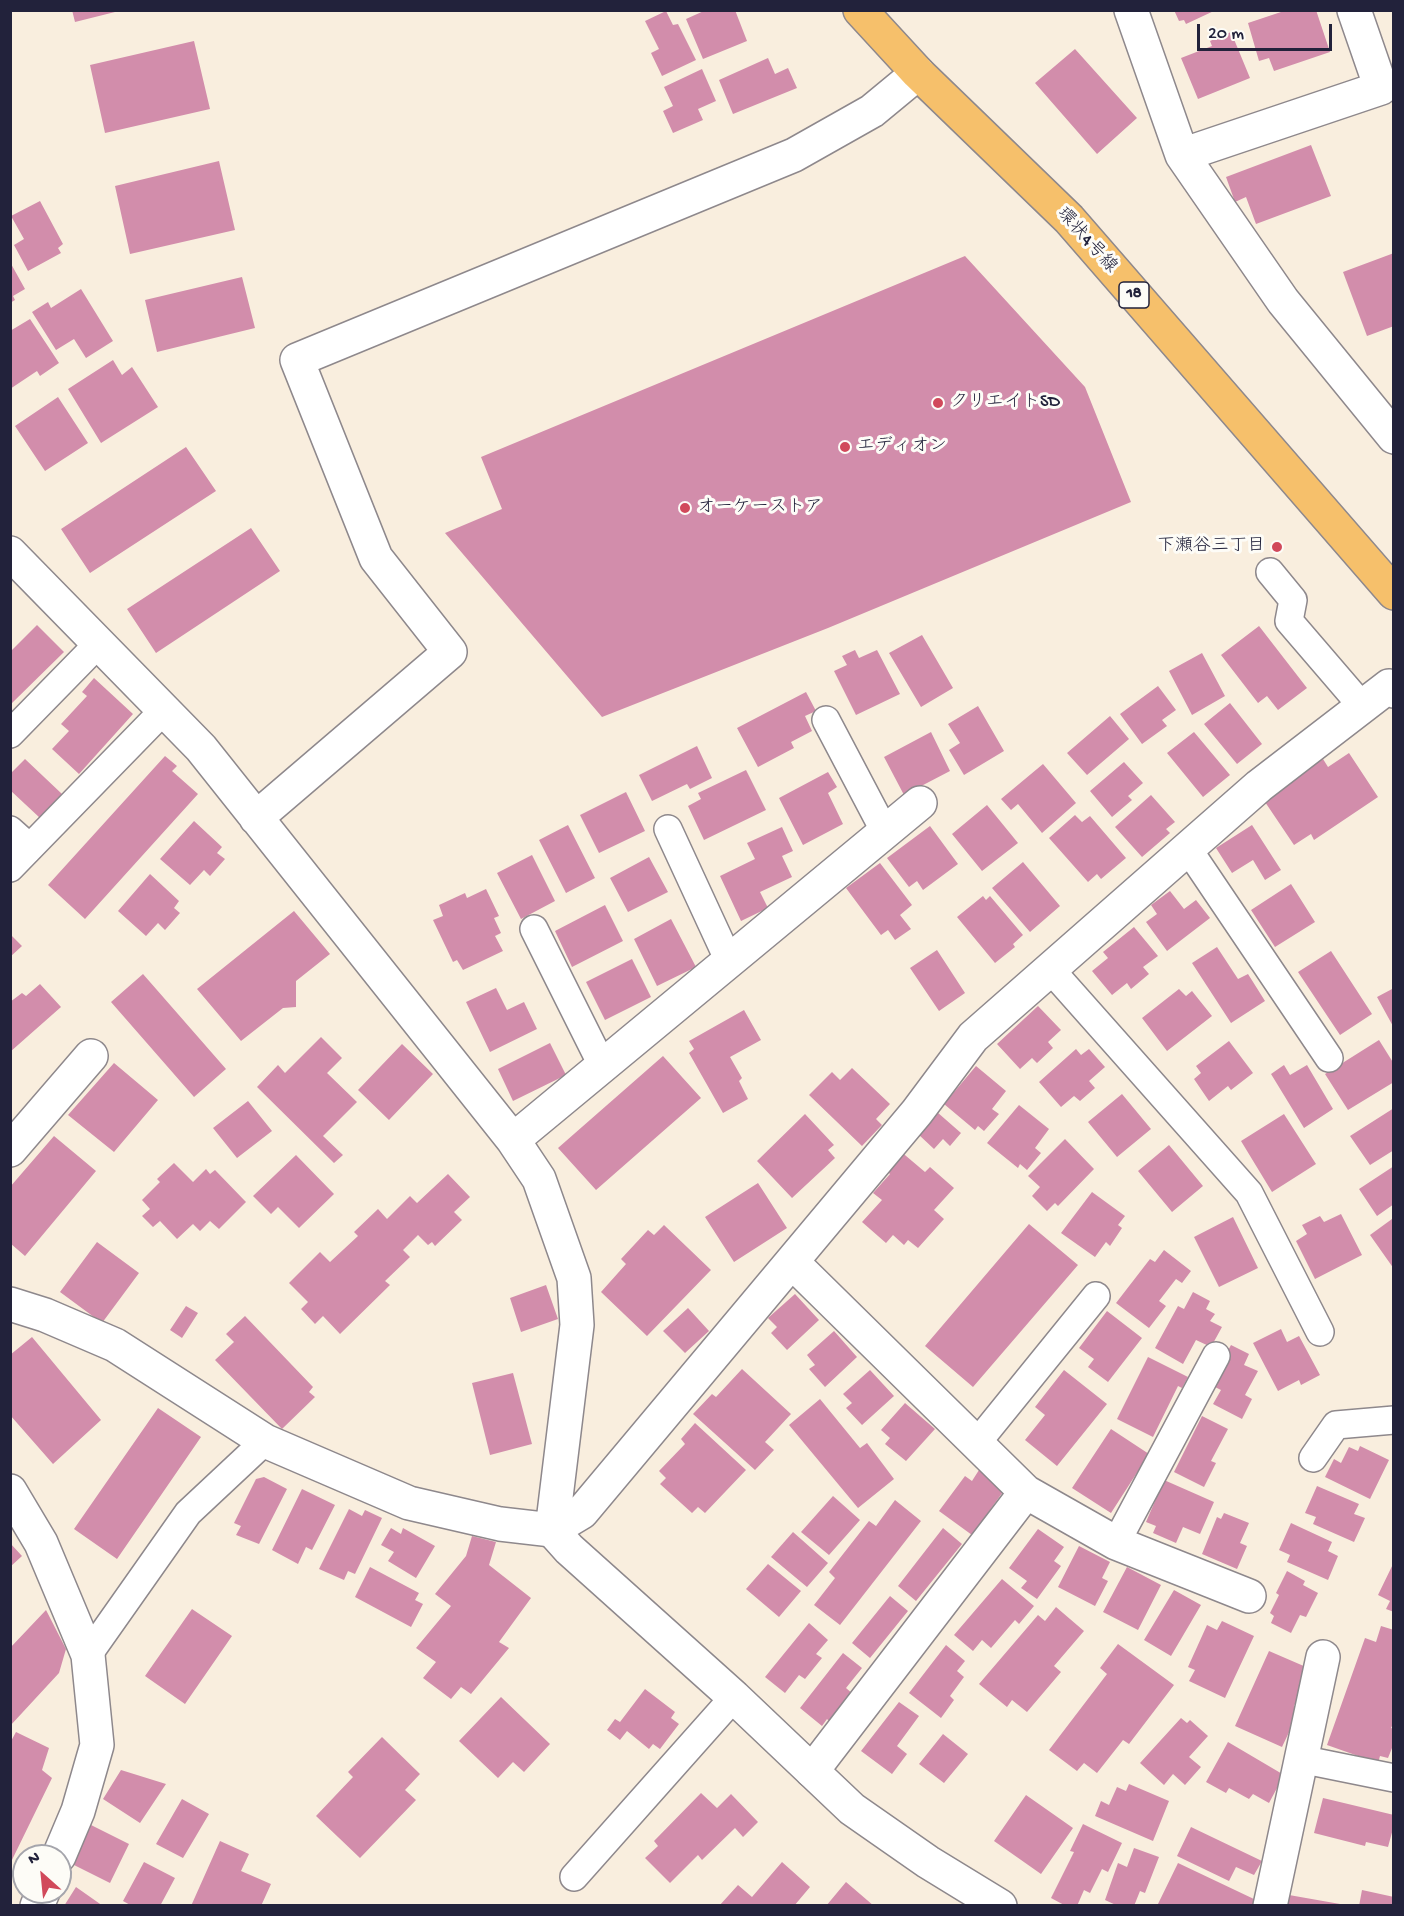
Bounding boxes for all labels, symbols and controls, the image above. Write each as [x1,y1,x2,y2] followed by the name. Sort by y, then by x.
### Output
[1200,12,1335,50] scale bar
[1208,24,1244,45] text: 20 m
[1051,204,1121,278] street label: 環状4号線
[1119,282,1149,308] road number: 18
[950,392,1060,414] place label: クリエイトSD
[931,396,945,410] marker: クリエイトSD
[857,436,947,458] place label: エディオン
[838,440,852,454] marker: エディオン
[697,497,823,519] place label: オーケーストア
[678,501,692,515] marker: オーケーストア
[1157,536,1265,558] place label: 下瀬谷三丁目
[1270,540,1284,554] marker: 下瀬谷三丁目
[12,1844,72,1904] north arrow
[26,1848,43,1870] text: N

